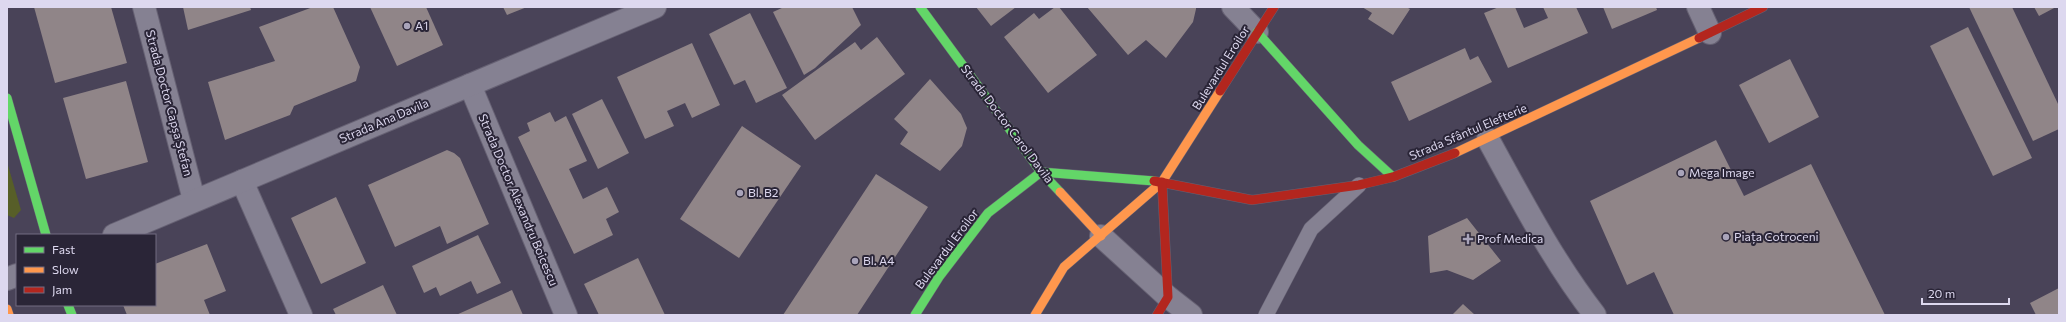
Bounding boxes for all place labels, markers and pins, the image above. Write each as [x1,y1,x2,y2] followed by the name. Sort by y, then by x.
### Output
[415,18,428,32] place label: A1
[402,21,412,31] marker: A1
[1689,165,1755,179] place label: Mega Image
[1676,168,1686,178] marker: Mega Image
[748,185,779,199] place label: Bl. B2
[735,188,745,198] marker: Bl. B2
[1734,229,1819,244] place label: Piața Cotroceni
[1477,231,1543,245] place label: Prof Medica
[1721,232,1731,242] marker: Piața Cotroceni
[1462,233,1474,245] marker: Prof Medica
[863,253,894,267] place label: Bl. A4
[850,256,860,266] marker: Bl. A4

